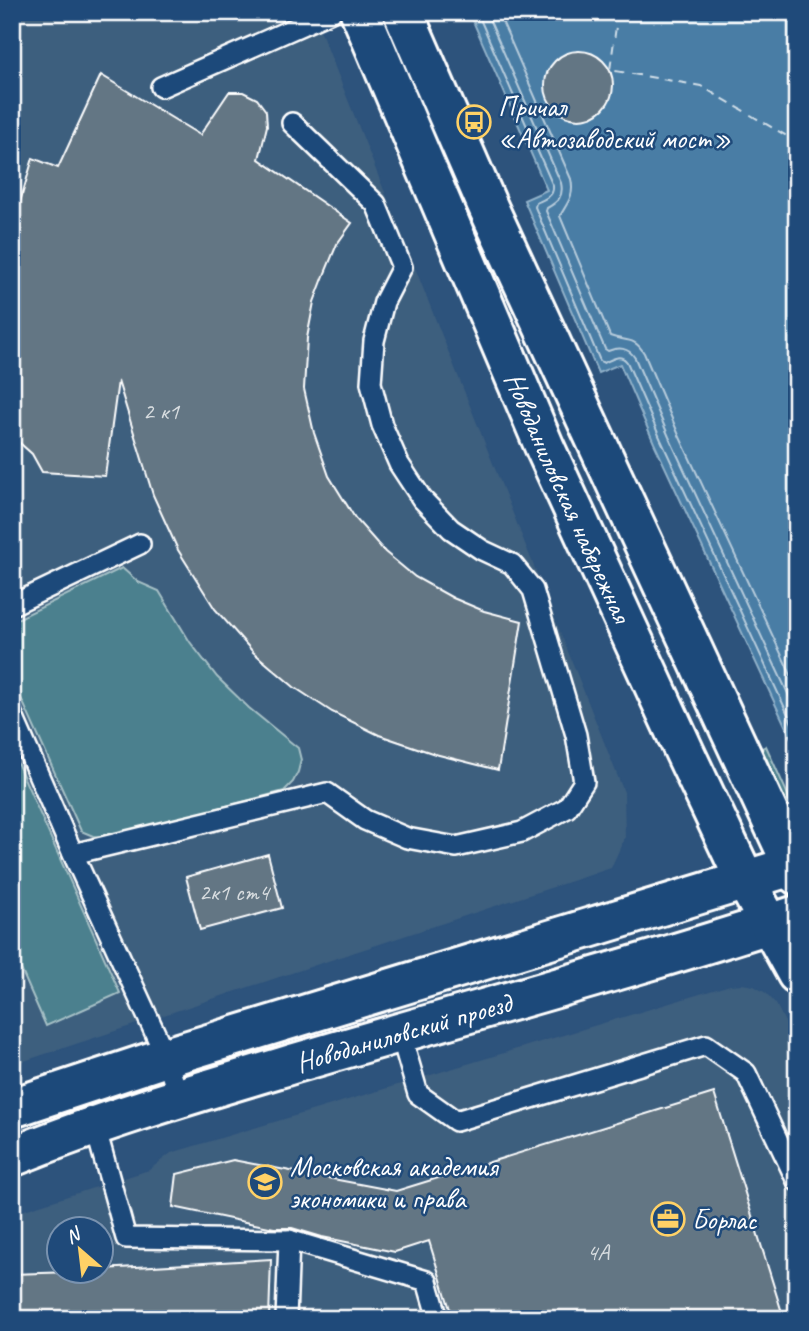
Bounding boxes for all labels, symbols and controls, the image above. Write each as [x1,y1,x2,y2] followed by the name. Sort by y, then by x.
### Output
[498,89,731,156] place label: Причал «Автозаводский мост»
[455,103,493,141] bus stop icon: Причал «Автозаводский мост»
[497,367,641,630] street label: Новоданиловская набережная
[143,396,180,426] house number: 2 к1
[199,877,271,907] house number: 2к1 ст4
[292,984,518,1080] street label: Новоданиловский проезд
[290,1149,500,1216] place label: Московская академия экономики и права
[246,1163,284,1201] school or university icon: Московская академия экономики и права
[649,1200,687,1238] office icon: Борлас
[692,1202,758,1237] place label: Борлас
[46,1216,116,1286] north arrow
[62,1221,86,1249] text: N
[587,1237,610,1267] house number: 4А

